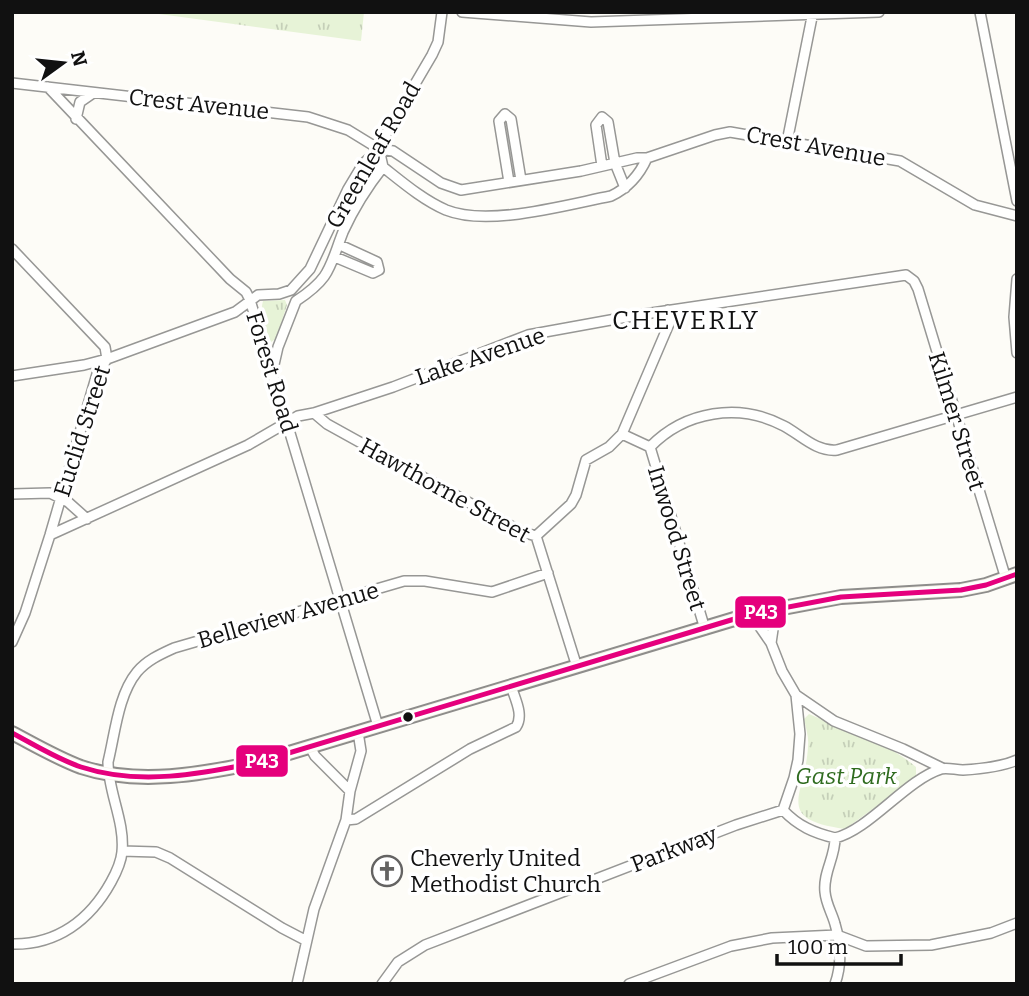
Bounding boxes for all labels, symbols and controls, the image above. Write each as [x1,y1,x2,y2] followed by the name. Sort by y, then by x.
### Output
[28,28,98,98] north arrow
[66,49,92,69] text: N
[320,76,427,233] street label: Greenleaf Road
[127,83,271,125] street label: Crest Avenue
[744,120,888,172] street label: Crest Avenue
[612,305,760,336] district label: CHEVERLY
[240,308,304,436] street label: Forest Road
[411,321,549,391] street label: Lake Avenue
[923,348,991,494] street label: Kilmer Street
[48,362,116,500] street label: Euclid Street
[355,432,535,548] street label: Hawthorne Street
[642,462,712,614] street label: Inwood Street
[194,576,382,654] street label: Belleview Avenue
[734,595,787,629] line badge: P43
[744,601,778,624] text: P43
[401,710,415,724] unlabelled marker
[235,744,289,778] line badge: P43
[245,750,279,773] text: P43
[795,762,897,790] park label: Gast Park
[627,819,722,878] street label: Parkway
[410,844,601,898] place label: Cheverly United Methodist Church
[370,854,404,888] church icon: Cheverly United Methodist Church
[777,922,901,966] scale bar
[788,934,848,960] text: 100 m

